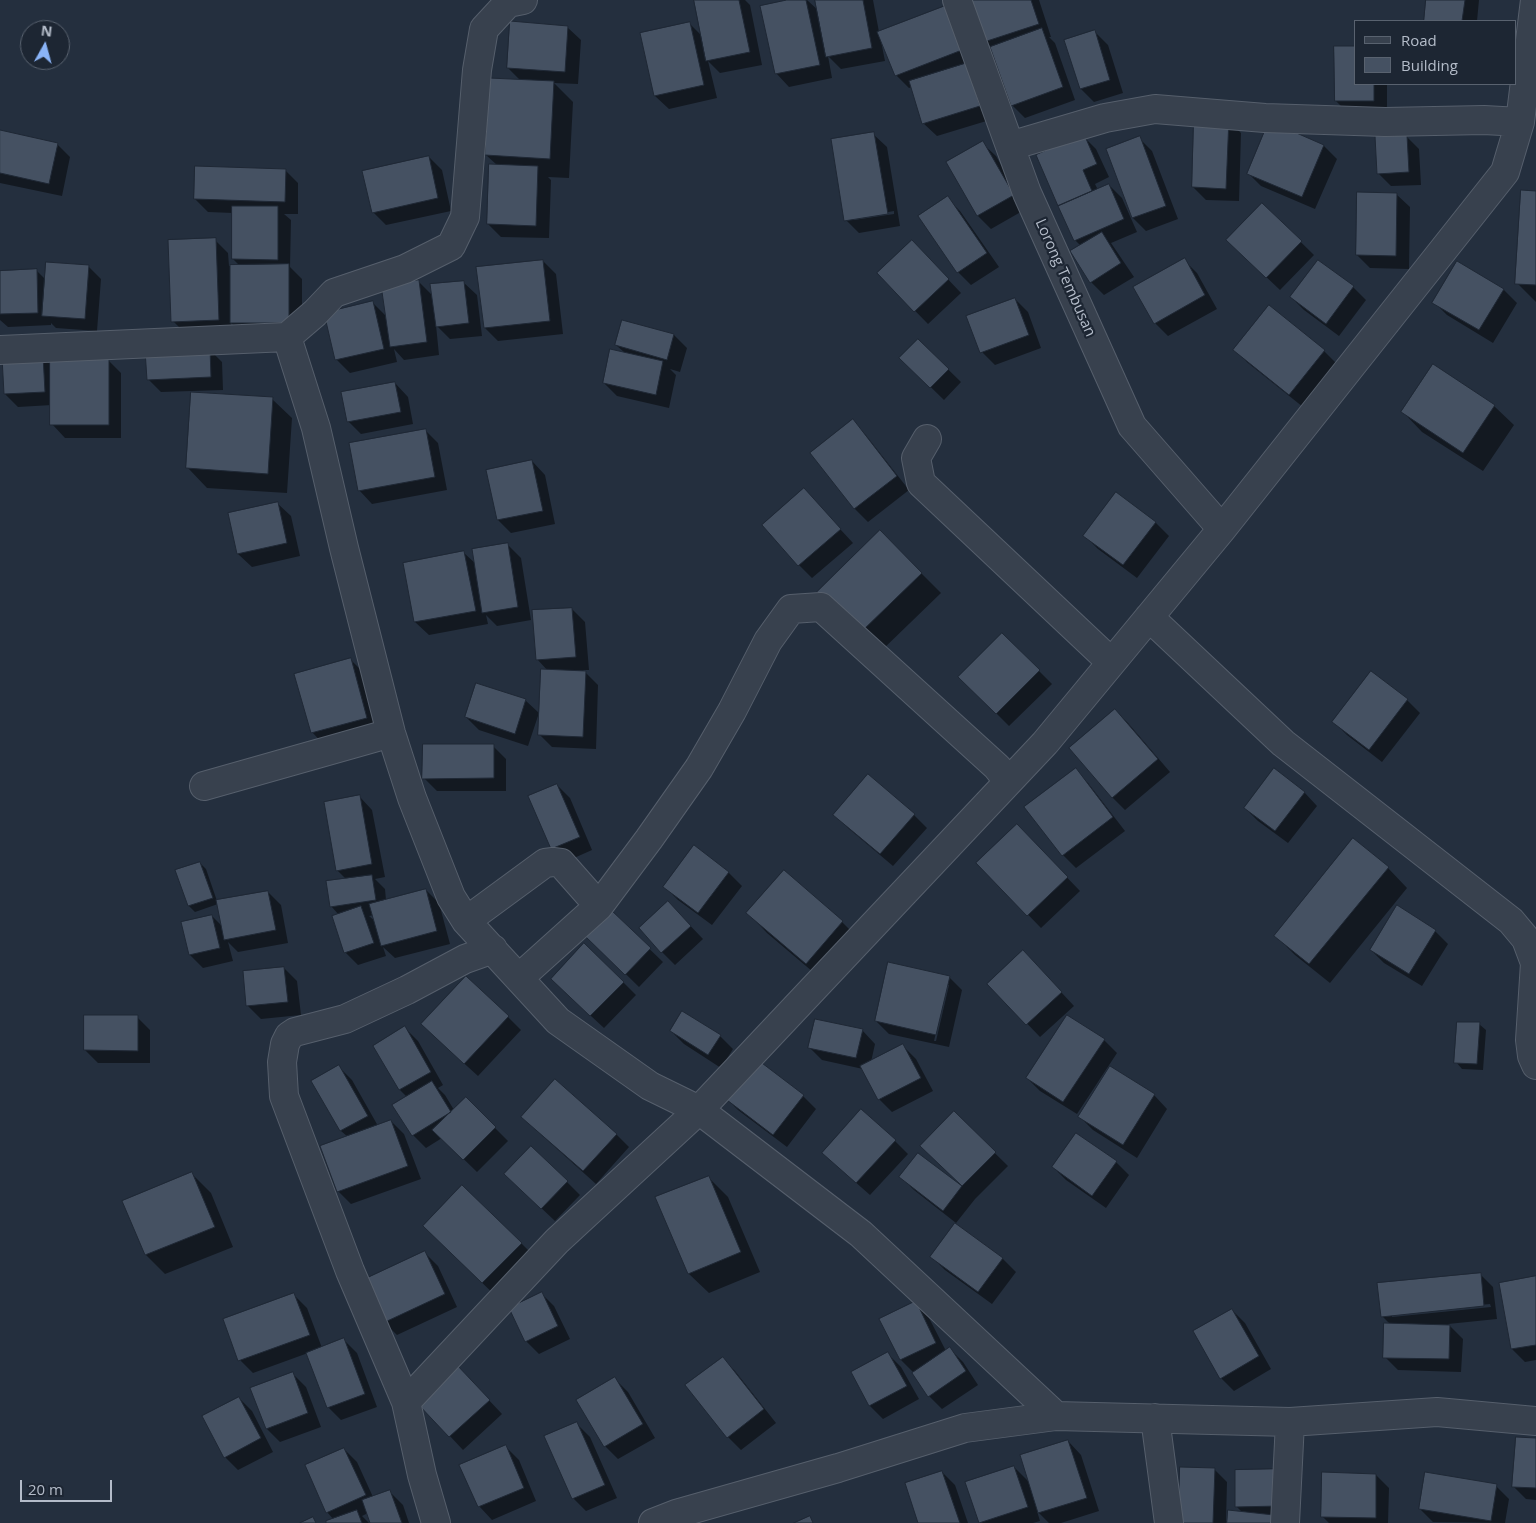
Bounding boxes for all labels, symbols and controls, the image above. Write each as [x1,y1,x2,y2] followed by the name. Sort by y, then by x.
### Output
[20,20,70,70] north arrow
[40,20,54,41] text: N
[1354,20,1516,85] legend
[1401,30,1437,50] text: Road
[1401,55,1458,75] text: Building
[1031,216,1099,340] street label: Lorong Tembusan
[22,1470,115,1502] scale bar
[28,1479,63,1499] text: 20 m

